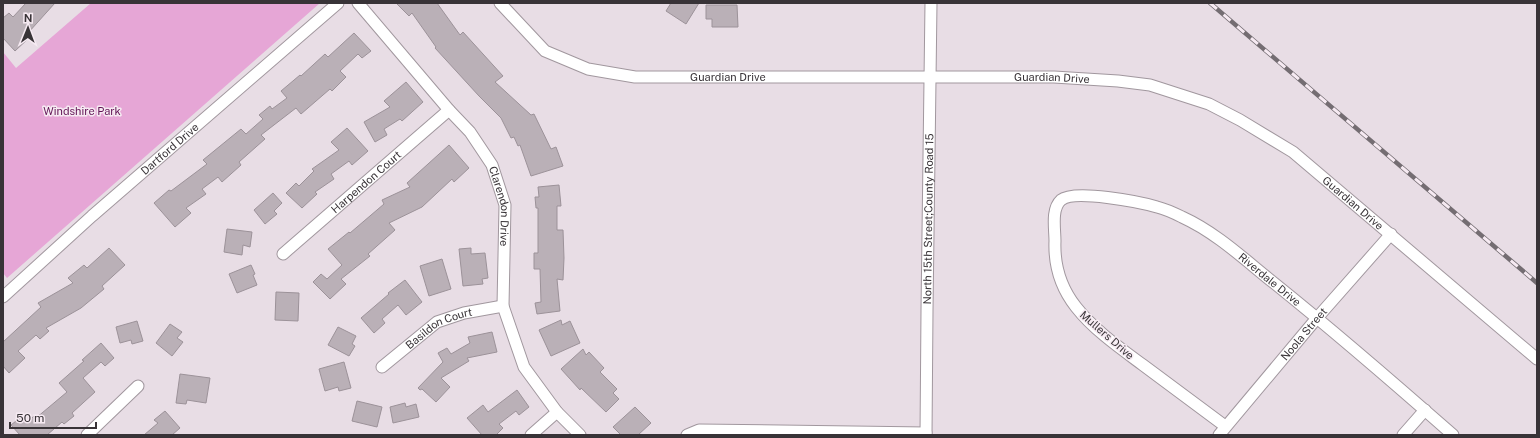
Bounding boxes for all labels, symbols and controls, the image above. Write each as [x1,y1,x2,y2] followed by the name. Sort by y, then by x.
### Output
[8,8,48,48] north arrow
[24,12,33,24] text: N
[690,71,766,83] street label: Guardian Drive
[1014,71,1090,85] street label: Guardian Drive
[43,105,121,117] park label: Windshire Park
[138,121,201,177] street label: Dartford Drive
[921,133,935,305] street label: North 15th Street;County Road 15
[329,148,403,215] street label: Harpendon Court
[487,165,511,247] street label: Clarendon Drive
[1320,174,1386,232] street label: Guardian Drive
[1236,250,1303,308] street label: Riverdale Drive
[1278,305,1329,363] street label: Noola Street
[403,306,473,351] street label: Basildon Court
[1078,308,1136,362] street label: Mullers Drive
[10,404,96,430] scale bar
[16,411,44,425] text: 50 m

